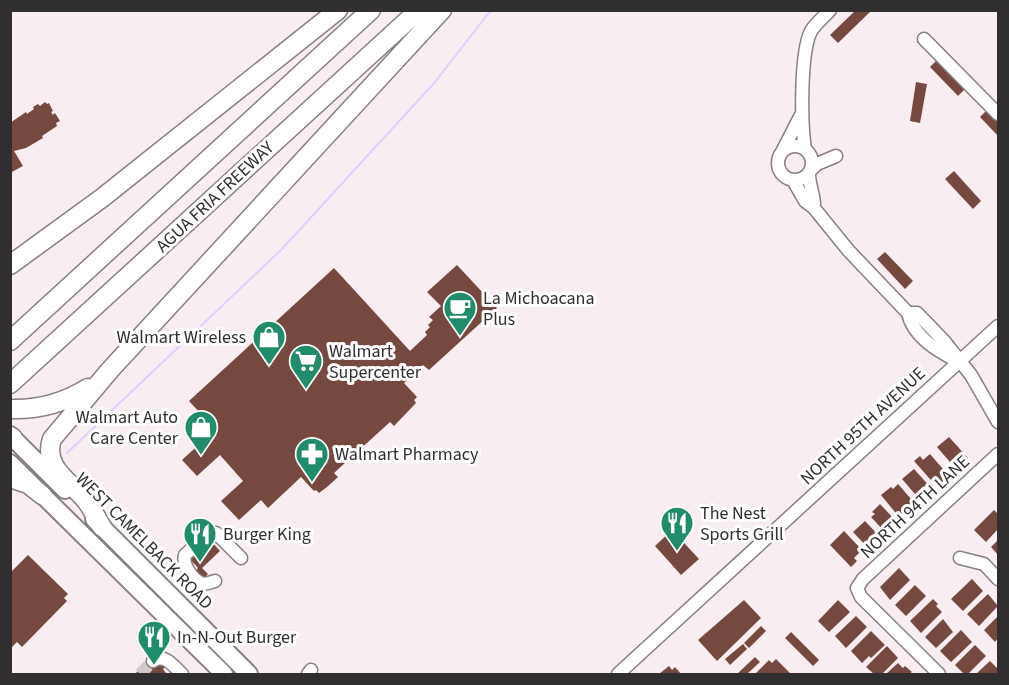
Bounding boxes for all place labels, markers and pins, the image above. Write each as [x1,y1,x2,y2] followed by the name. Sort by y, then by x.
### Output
[483,286,595,332] place label: La Michoacana Plus
[442,290,478,337] cafe icon: La Michoacana Plus
[251,319,287,366] shop icon: Walmart Wireless
[116,325,246,350] place label: Walmart Wireless
[329,339,422,385] place label: Walmart Supercenter
[288,343,324,390] supermarket icon: Walmart Supercenter
[76,405,179,451] place label: Walmart Auto Care Center
[183,409,219,456] shop icon: Walmart Auto Care Center
[294,436,330,483] pharmacy icon: Walmart Pharmacy
[335,442,479,467] place label: Walmart Pharmacy
[700,501,784,547] place label: The Nest Sports Grill
[659,505,695,552] restaurant icon: The Nest Sports Grill
[182,516,218,563] restaurant icon: Burger King
[223,522,311,547] place label: Burger King
[136,619,172,666] restaurant icon: In-N-Out Burger
[177,625,297,650] place label: In-N-Out Burger

